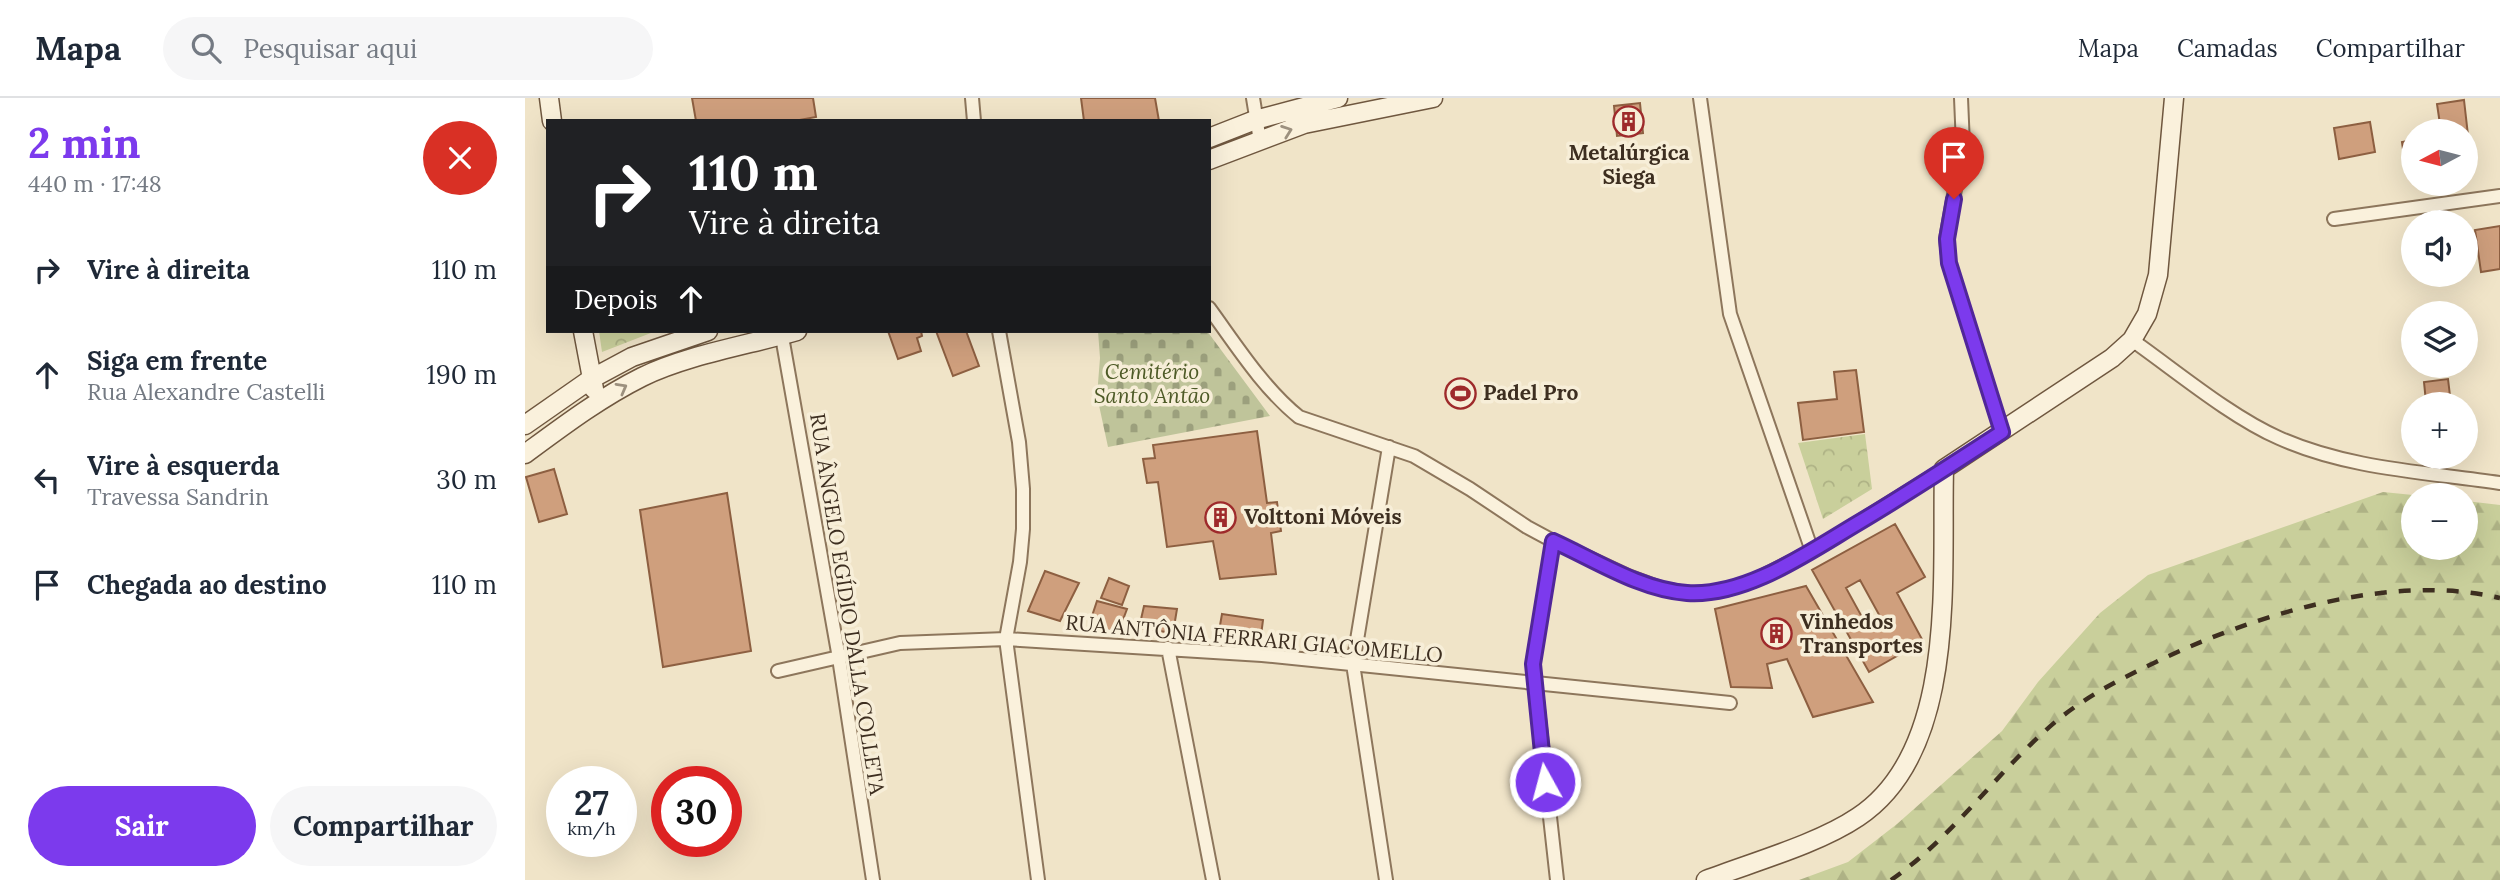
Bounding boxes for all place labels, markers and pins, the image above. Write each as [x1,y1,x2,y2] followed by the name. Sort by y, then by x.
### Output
[1612,104,1646,138] building icon: Metalúrgica Siega
[1924,127,1984,199] pin
[1568,139,1690,190] place label: Metalúrgica Siega
[1443,376,1477,410] sports icon: Padel Pro
[1483,379,1578,406] place label: Padel Pro
[1204,500,1238,534] building icon: Volttoni Móveis
[1244,503,1402,530] place label: Volttoni Móveis
[1800,608,1923,659] place label: Vinhedos Transportes
[1760,617,1794,651] building icon: Vinhedos Transportes

